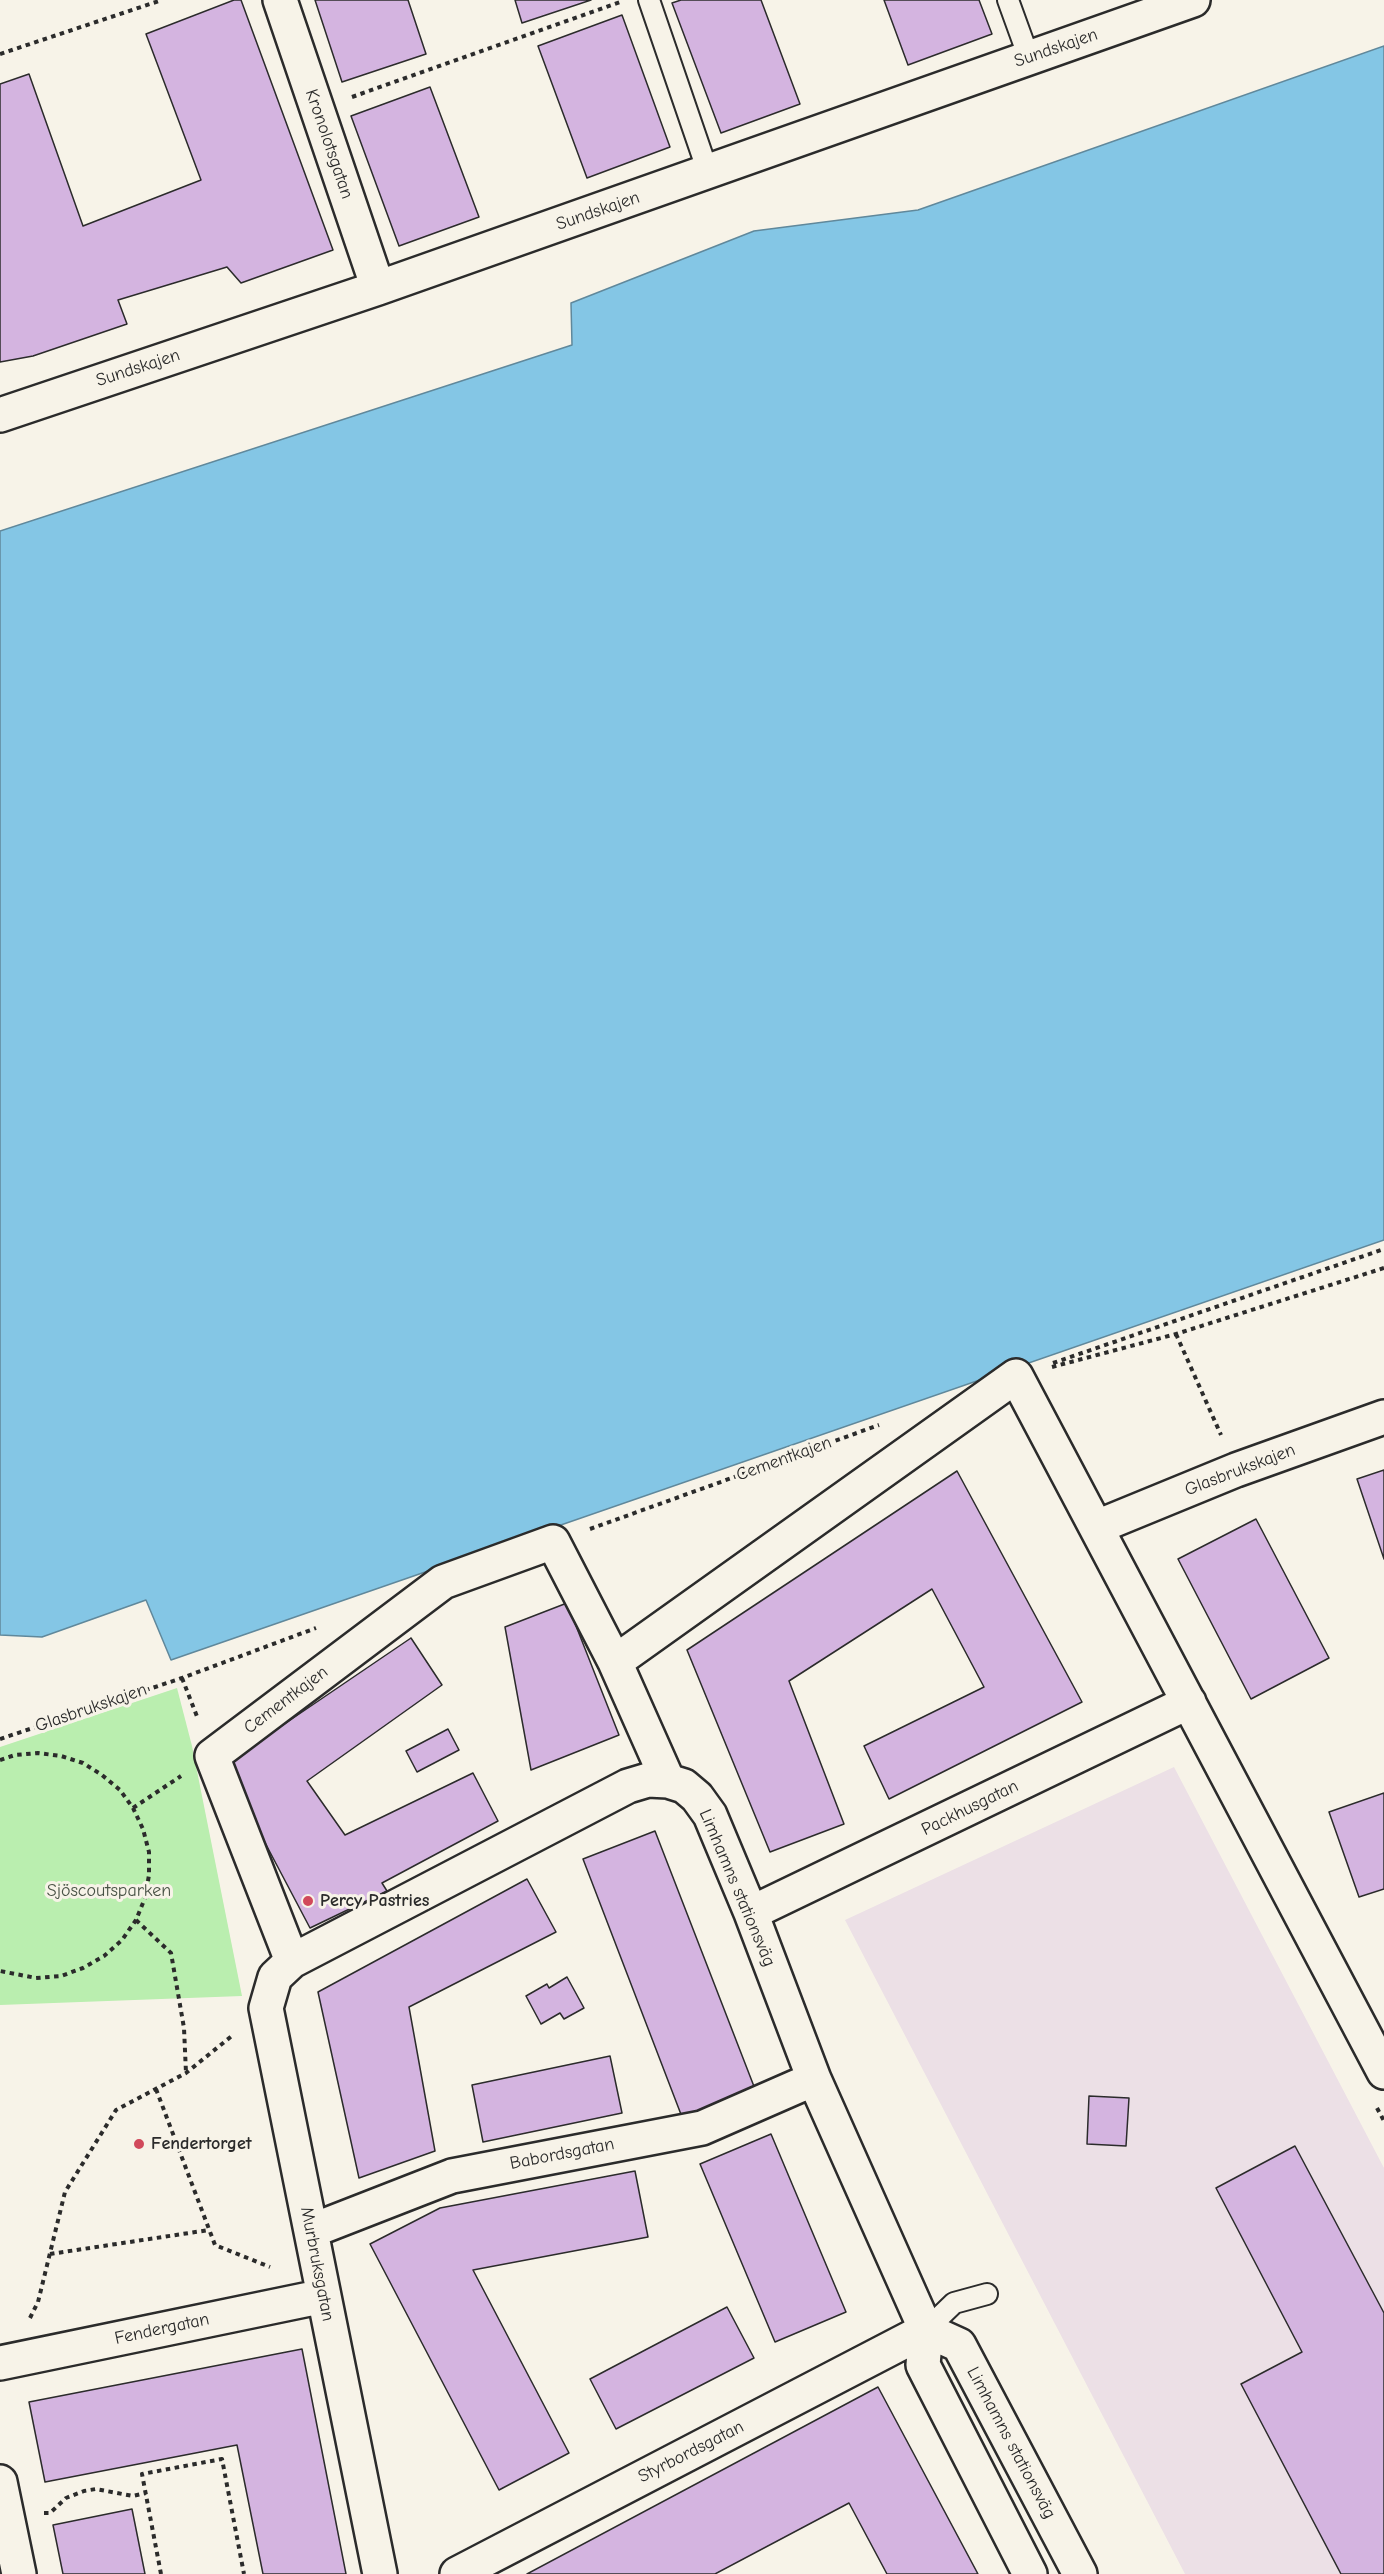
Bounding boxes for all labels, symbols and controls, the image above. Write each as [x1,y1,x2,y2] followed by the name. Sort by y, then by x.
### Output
[1011,24,1101,72] street label: Sundskajen
[300,86,358,202] street label: Kronolotsgatan
[553,187,643,235] street label: Sundskajen
[93,344,183,392] street label: Sundskajen
[733,1432,835,1486] street label: Cementkajen
[1182,1439,1298,1501] street label: Glasbrukskajen
[240,1661,332,1739] street label: Cementkajen
[32,1679,150,1737] street label: Glasbrukskajen
[918,1775,1022,1841] street label: Packhusgatan
[694,1806,780,1970] street label: Limhamns stationsväg
[47,1880,171,1902] park label: Sjöscoutsparken
[320,1890,429,1912] place label: Percy Pastries
[301,1894,315,1908] marker: Percy Pastries
[151,2133,252,2155] place label: Fendertorget
[508,2133,616,2175] street label: Babordsgatan
[132,2137,146,2151] marker: Fendertorget
[295,2205,339,2323] street label: Murbruksgatan
[113,2308,211,2350] street label: Fendergatan
[962,2363,1060,2523] street label: Limhamns stationsväg
[635,2416,747,2488] street label: Styrbordsgatan

